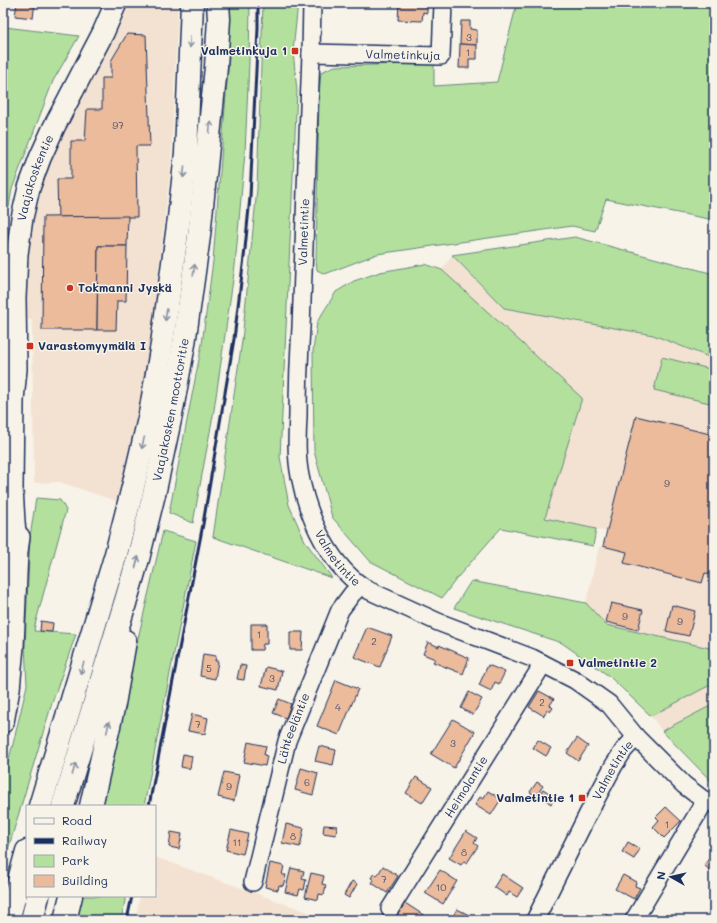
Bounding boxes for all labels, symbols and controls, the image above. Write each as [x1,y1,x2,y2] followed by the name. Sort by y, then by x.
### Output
[466,30,472,44] house number: 3
[186,35,194,48] one-way arrow
[201,42,287,58] place label: Valmetinkuja 1
[365,45,441,63] street label: Valmetinkuja
[466,45,470,59] house number: 1
[290,46,300,56] marker: Valmetinkuja 1
[112,118,124,132] house number: 97
[206,121,214,134] one-way arrow
[13,132,57,222] street label: Vaajakoskentie
[180,165,187,178] one-way arrow
[294,198,312,266] street label: Valmetintie
[190,264,198,277] one-way arrow
[78,279,172,295] place label: Tokmanni Jyskä
[65,283,75,293] marker: Tokmanni Jyskä
[162,308,170,321] one-way arrow
[38,337,146,353] place label: Varastomyymälä I
[148,337,192,483] street label: Vaajakosken moottoritie
[25,341,35,351] marker: Varastomyymälä I
[139,436,146,449] one-way arrow
[664,476,670,490] house number: 9
[312,527,364,589] street label: Valmetintie
[133,556,141,569] one-way arrow
[622,609,628,623] house number: 9
[677,614,683,628] house number: 9
[257,627,261,641] house number: 1
[371,634,377,648] house number: 2
[578,654,657,670] place label: Valmetintie 2
[565,658,575,668] marker: Valmetintie 2
[78,661,85,674] one-way arrow
[206,661,212,675] house number: 5
[269,671,275,685] house number: 3
[273,690,313,765] street label: Lähteeläntie
[539,695,545,709] house number: 2
[335,700,341,714] house number: 4
[195,717,201,731] house number: 7
[105,721,113,734] one-way arrow
[450,736,456,750] house number: 3
[588,736,636,802] street label: Valmetintie
[440,752,491,820] street label: Heimolantie
[71,762,78,775] one-way arrow
[304,775,310,789] house number: 6
[226,779,232,793] house number: 9
[496,789,574,805] place label: Valmetintie 1
[577,793,587,803] marker: Valmetintie 1
[26,805,156,897] legend
[62,812,92,828] text: Road
[665,817,669,831] house number: 1
[290,829,296,843] house number: 8
[62,832,107,848] text: Railway
[233,835,241,849] house number: 11
[461,845,467,859] house number: 8
[62,852,89,868] text: Park
[651,857,691,897] north arrow
[653,870,669,881] text: N
[62,872,108,888] text: Building
[381,872,387,886] house number: 7
[436,880,446,894] house number: 10

